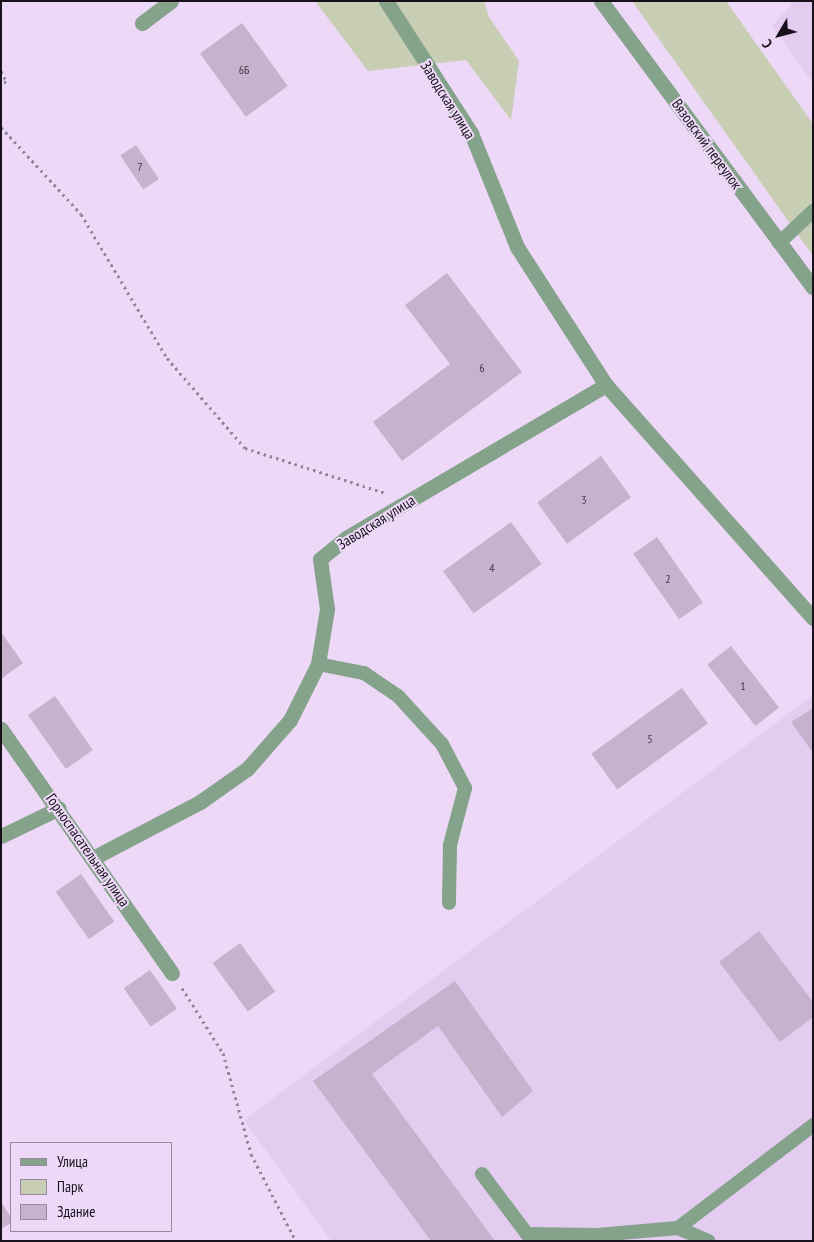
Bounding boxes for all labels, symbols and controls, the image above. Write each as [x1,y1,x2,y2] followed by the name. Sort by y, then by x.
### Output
[754,10,804,60] north arrow
[758,36,776,52] text: С
[417,58,479,142] street label: Заводская улица
[239,63,249,77] house number: 6Б
[668,95,746,193] street label: Вязовский переулок
[137,160,143,174] house number: 7
[479,361,485,375] house number: 6
[334,491,418,553] street label: Заводская улица
[581,493,587,507] house number: 3
[489,561,495,575] house number: 4
[665,572,671,586] house number: 2
[740,679,746,693] house number: 1
[647,732,653,746] house number: 5
[42,790,134,910] street label: Горноспасательная улица
[10,1142,172,1232] legend
[57,1152,88,1171] text: Улица
[57,1177,83,1196] text: Парк
[57,1202,95,1221] text: Здание

